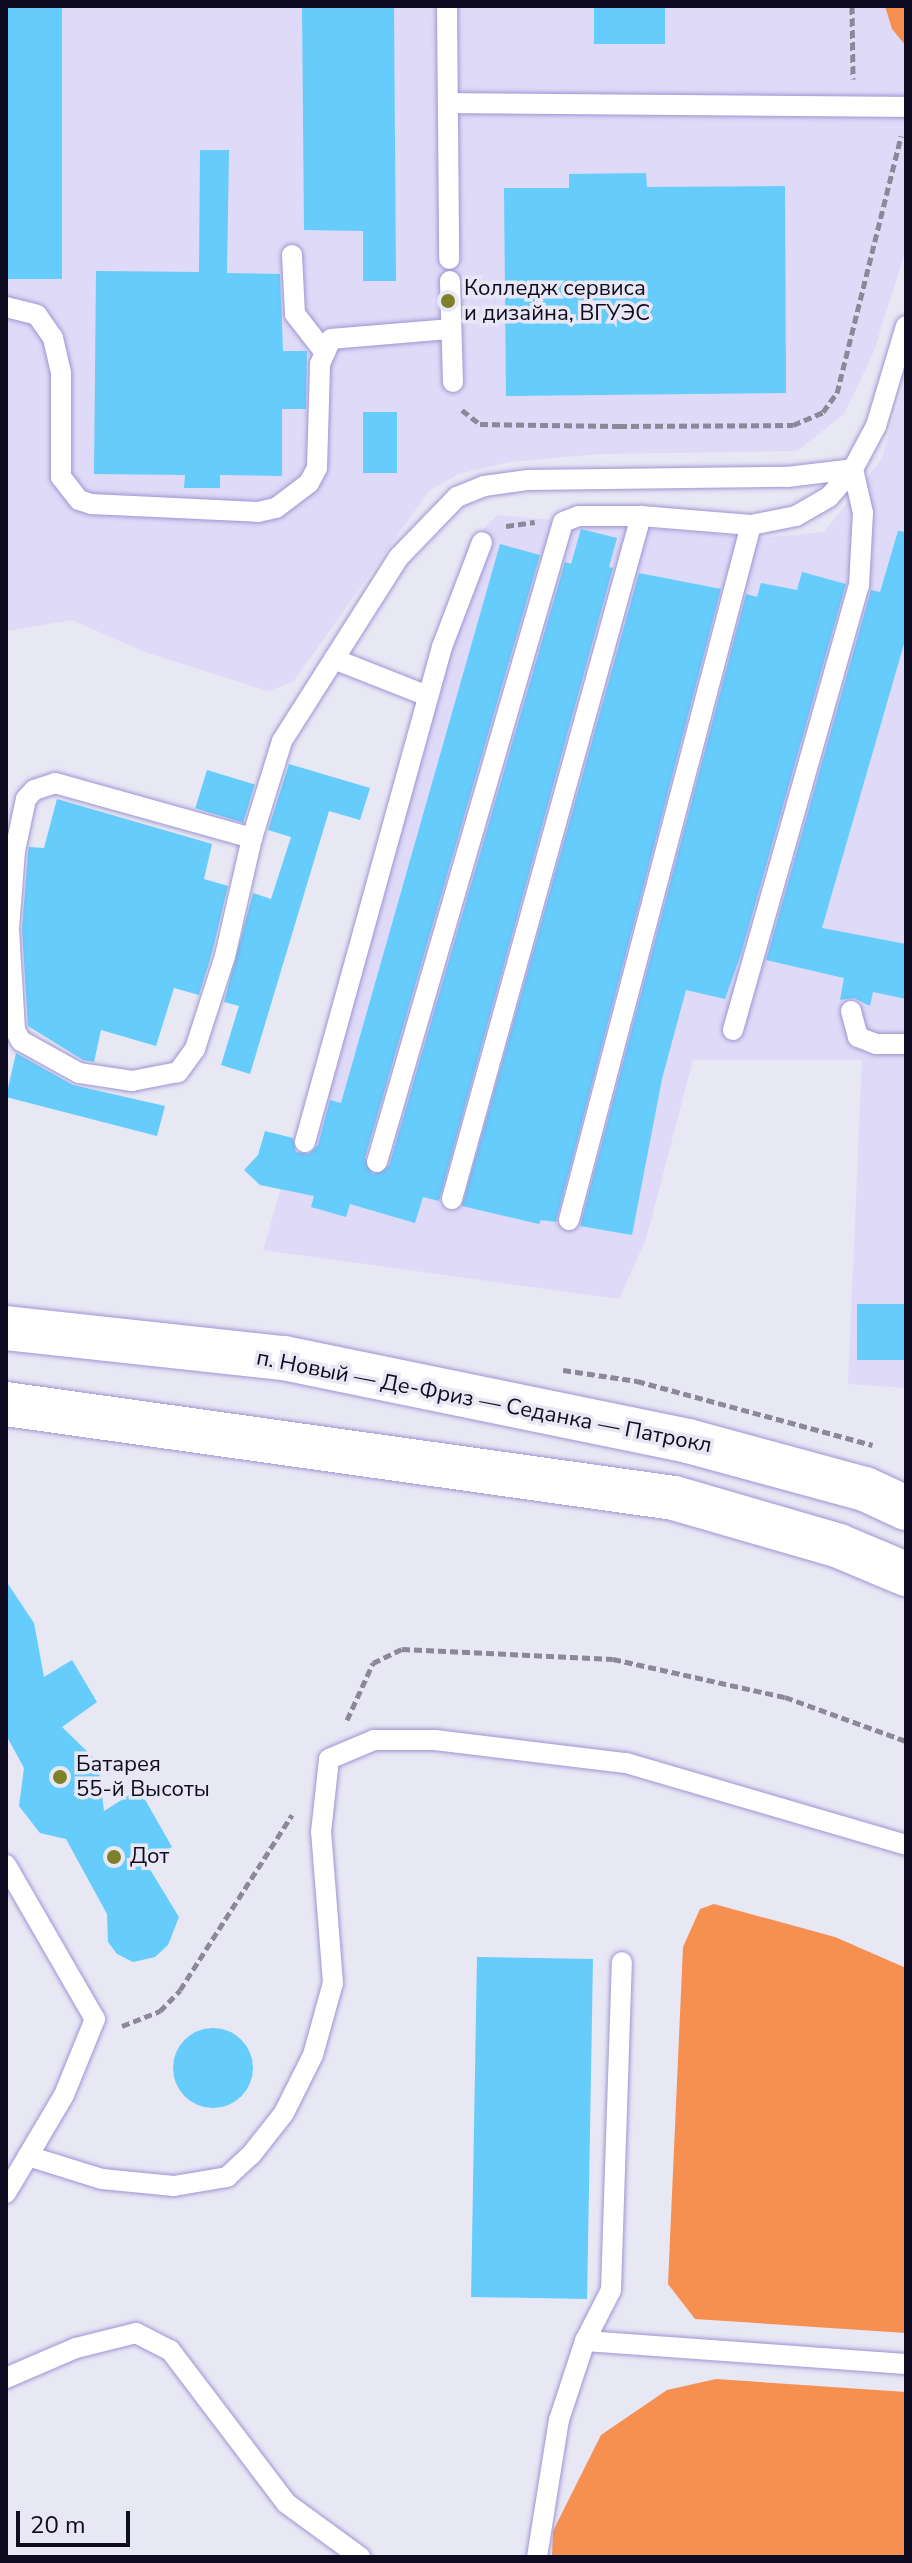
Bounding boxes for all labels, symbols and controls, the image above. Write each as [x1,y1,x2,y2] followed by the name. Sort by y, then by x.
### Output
[464,275,650,326] place label: Колледж сервиса и дизайна, ВГУЭС
[439,292,457,310] marker: Колледж сервиса и дизайна, ВГУЭС
[254,1345,714,1459] street label: п. Новый — Де-Фриз — Седанка — Патрокл
[76,1751,210,1802] place label: Батарея 55-й Высоты
[51,1768,69,1786] marker: Батарея 55-й Высоты
[130,1844,169,1870] place label: Дот
[105,1848,123,1866] marker: Дот
[20,2495,134,2545] scale bar
[30,2509,86,2541] text: 20 m

